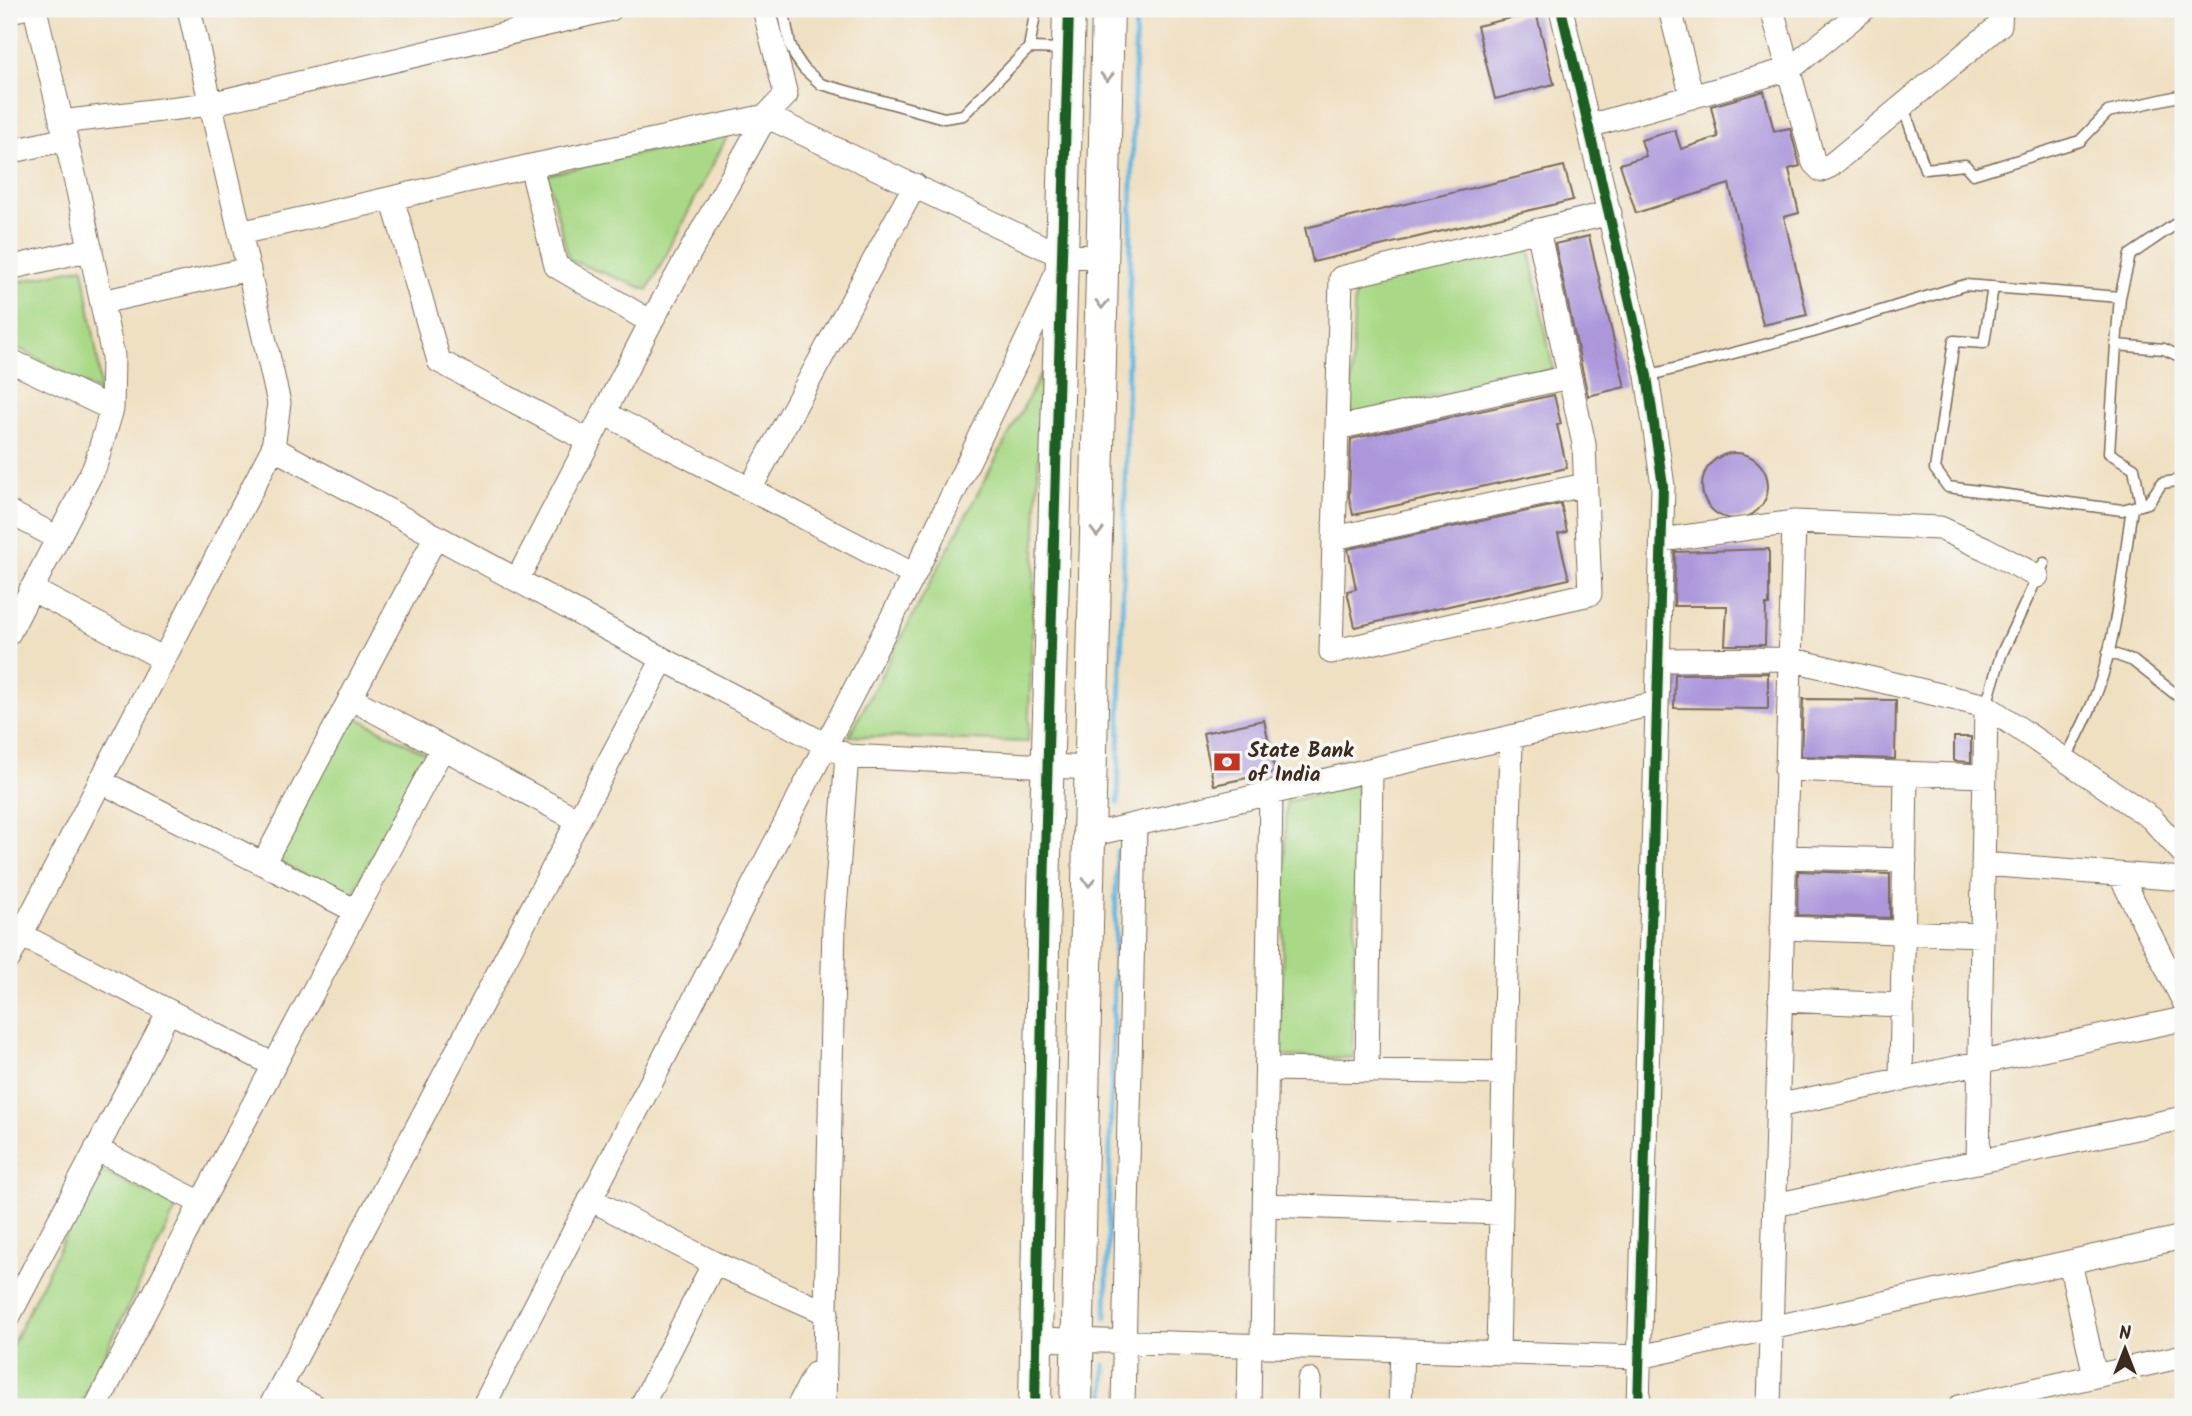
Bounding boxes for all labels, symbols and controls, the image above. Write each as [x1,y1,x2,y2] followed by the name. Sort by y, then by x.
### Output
[1099,72,1114,83] one-way arrow
[1094,299,1109,310] one-way arrow
[1089,527,1104,538] one-way arrow
[1248,735,1354,792] place label: State Bank of India
[1212,747,1242,777] bank icon: State Bank of India
[1081,877,1096,888] one-way arrow
[2090,1314,2160,1384] north arrow
[2119,1319,2131,1349] text: N

